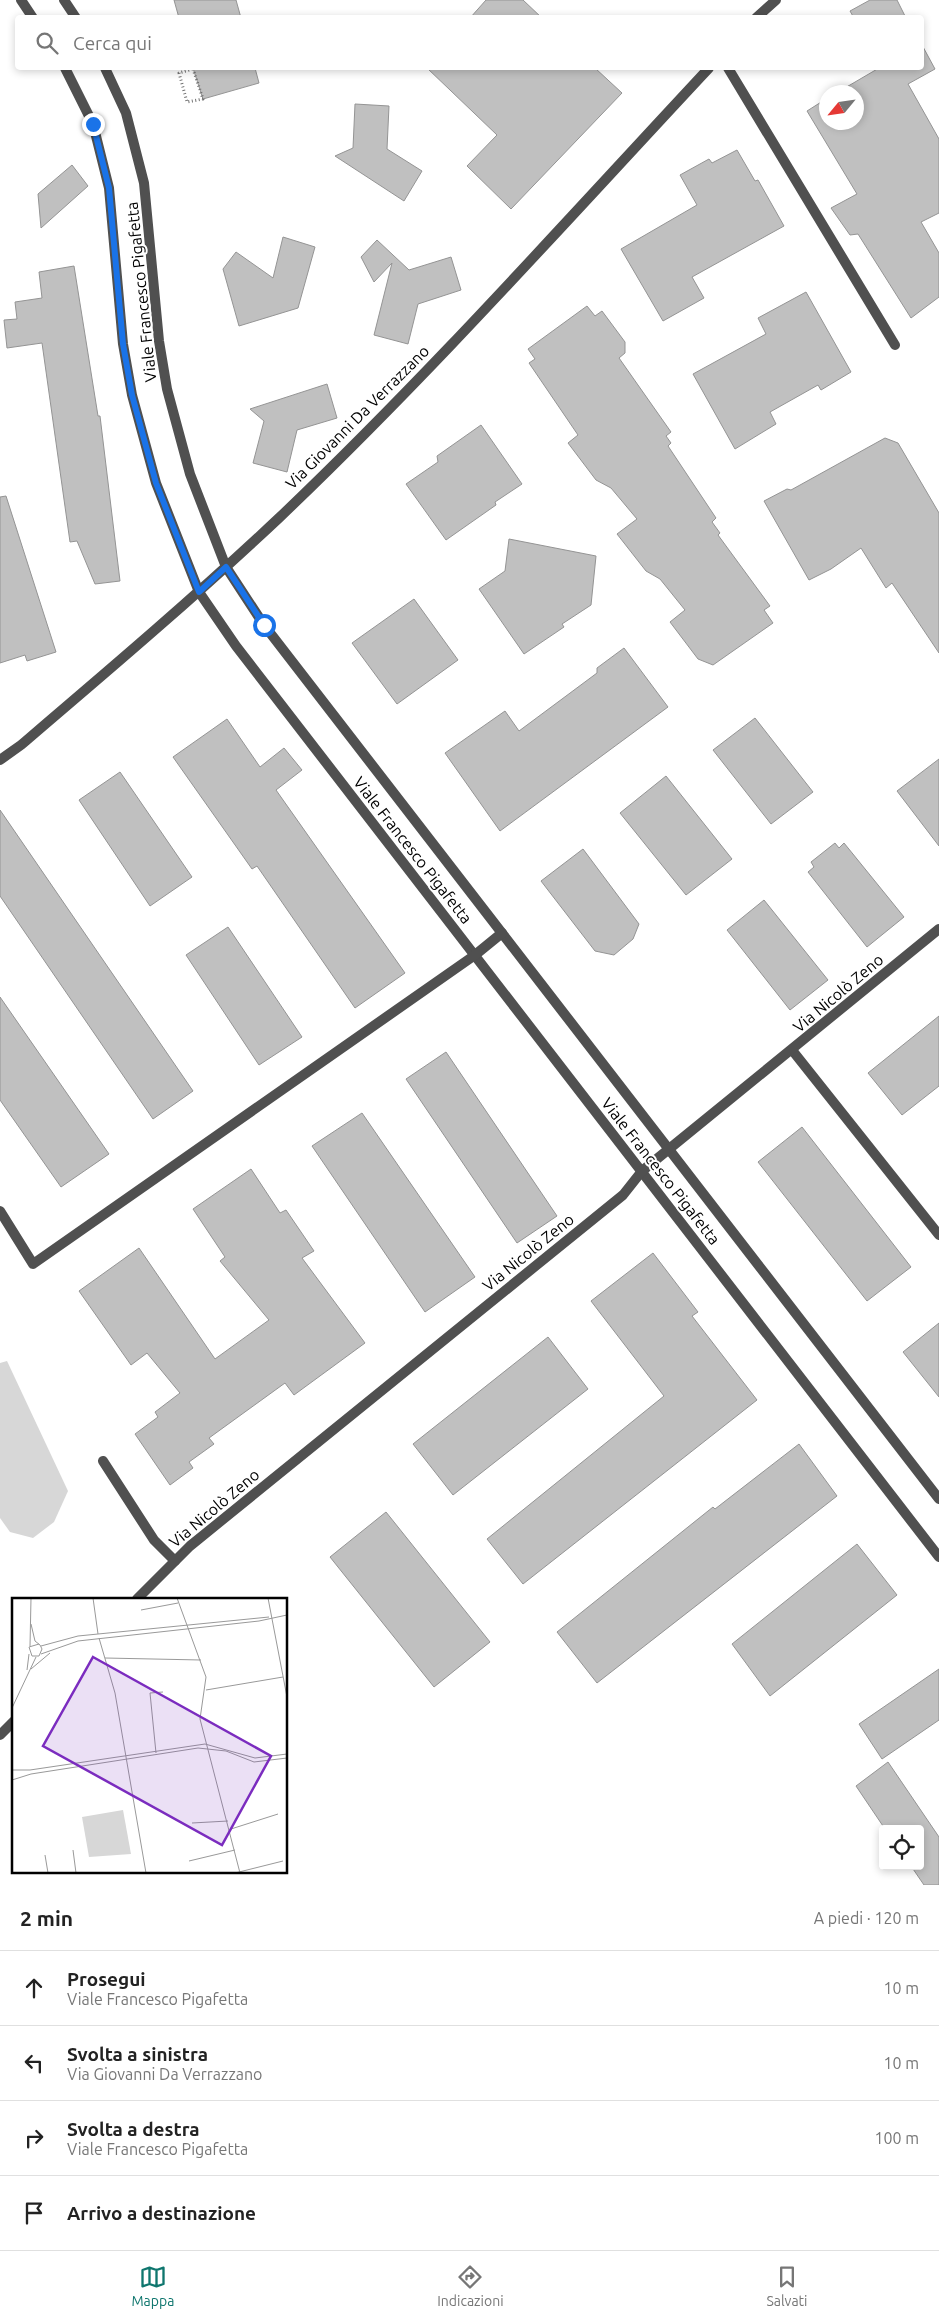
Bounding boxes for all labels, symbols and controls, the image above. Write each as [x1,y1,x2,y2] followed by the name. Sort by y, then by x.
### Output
[15,15,924,70] search box
[33,29,61,57] icon: search
[73,32,152,54] text: Cerca qui
[819,85,864,130] north arrow
[82,113,105,136] route end
[123,201,159,383] street label: Viale Francesco Pigafetta
[282,342,432,492] street label: Via Giovanni Da Verrazzano
[253,614,276,637] route start
[350,773,476,927] street label: Viale Francesco Pigafetta
[789,950,887,1036] street label: Via Nicolò Zeno
[598,1094,724,1248] street label: Viale Francesco Pigafetta
[479,1210,577,1294] street label: Via Nicolò Zeno
[165,1465,263,1551] street label: Via Nicolò Zeno
[12,1598,288,1872] inset map
[879,1825,924,1870] map controls
[879,1825,924,1870] button: locate
[20,1906,73,1930] text: 2 min
[814,1909,919,1927] text: A piedi · 120 m
[67,1968,146,1990] text: Prosegui
[20,1974,48,2002] icon: ahead
[883,1979,919,1997] text: 10 m
[67,1990,248,2008] text: Viale Francesco Pigafetta
[67,2043,208,2065] text: Svolta a sinistra
[20,2049,48,2077] icon: left
[883,2054,919,2072] text: 10 m
[67,2065,262,2083] text: Via Giovanni Da Verrazzano
[67,2118,200,2140] text: Svolta a destra
[20,2124,48,2152] icon: right
[874,2129,919,2147] text: 100 m
[67,2140,248,2158] text: Viale Francesco Pigafetta
[20,2199,48,2227] icon: arrive
[67,2202,256,2224] text: Arrivo a destinazione
[131,2263,174,2309] tab: Mappa
[437,2263,504,2309] tab: Indicazioni
[766,2263,808,2309] tab: Salvati

